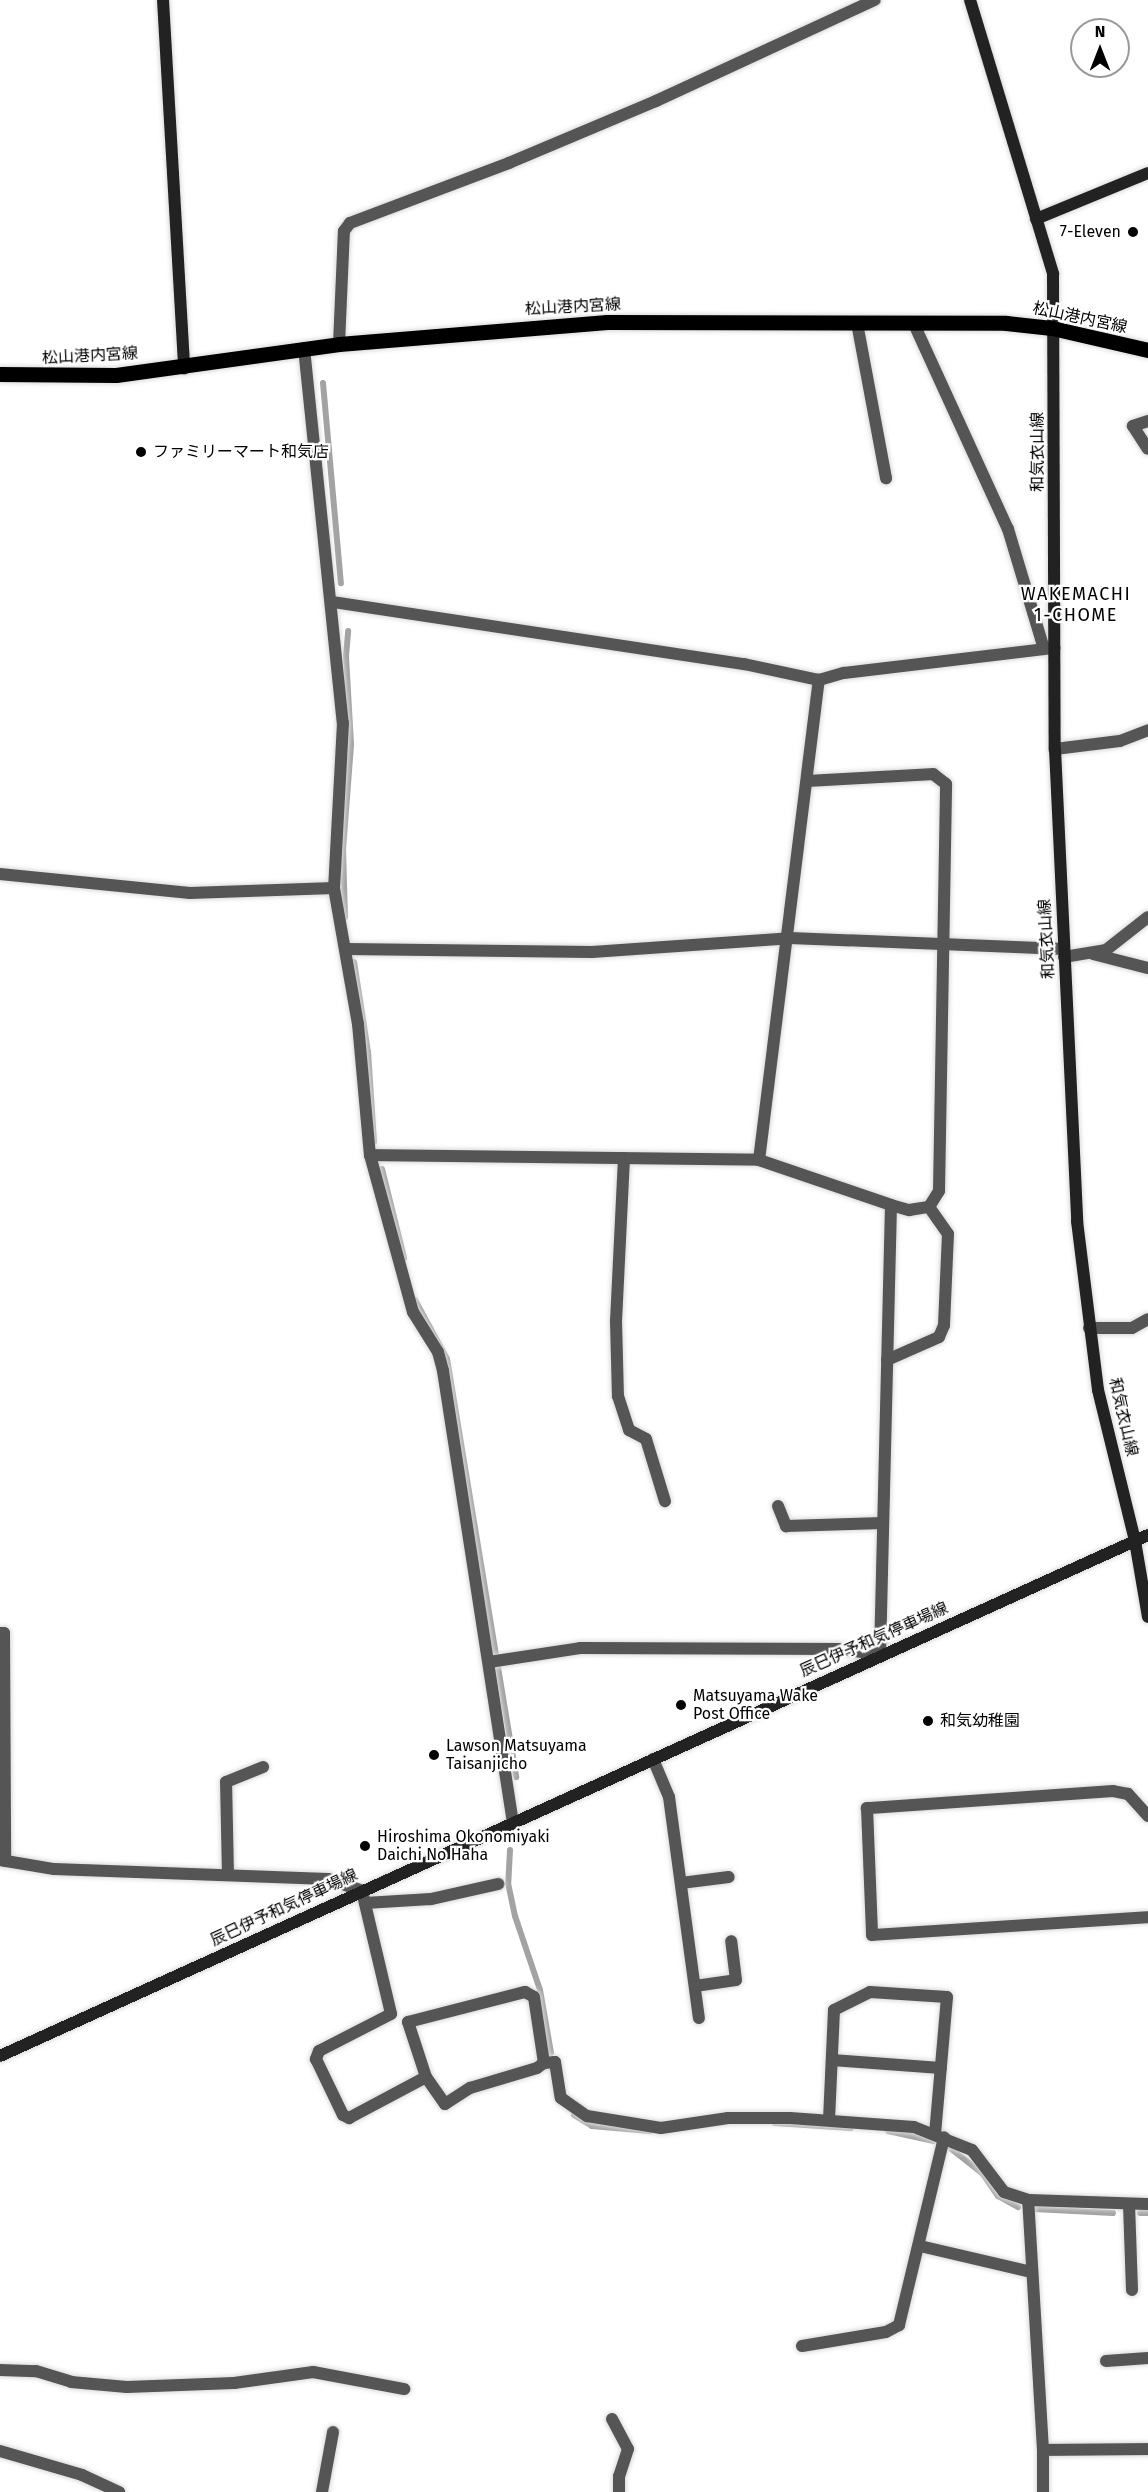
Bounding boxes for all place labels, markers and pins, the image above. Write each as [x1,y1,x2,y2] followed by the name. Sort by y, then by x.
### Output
[1060,222,1121,242] place label: 7-Eleven
[1126,225,1140,239] marker: 7-Eleven
[153,442,329,462] place label: ファミリーマート和気店
[134,445,148,459] marker: ファミリーマート和気店
[693,1686,818,1724] place label: Matsuyama Wake Post Office
[674,1698,688,1712] marker: Matsuyama Wake Post Office
[940,1711,1020,1731] place label: 和気幼稚園
[921,1714,935,1728] marker: 和気幼稚園
[446,1736,587,1774] place label: Lawson Matsuyama Taisanjicho
[427,1748,441,1762] marker: Lawson Matsuyama Taisanjicho
[377,1827,550,1865] place label: Hiroshima Okonomiyaki Daichi No Haha
[358,1839,372,1853] marker: Hiroshima Okonomiyaki Daichi No Haha

